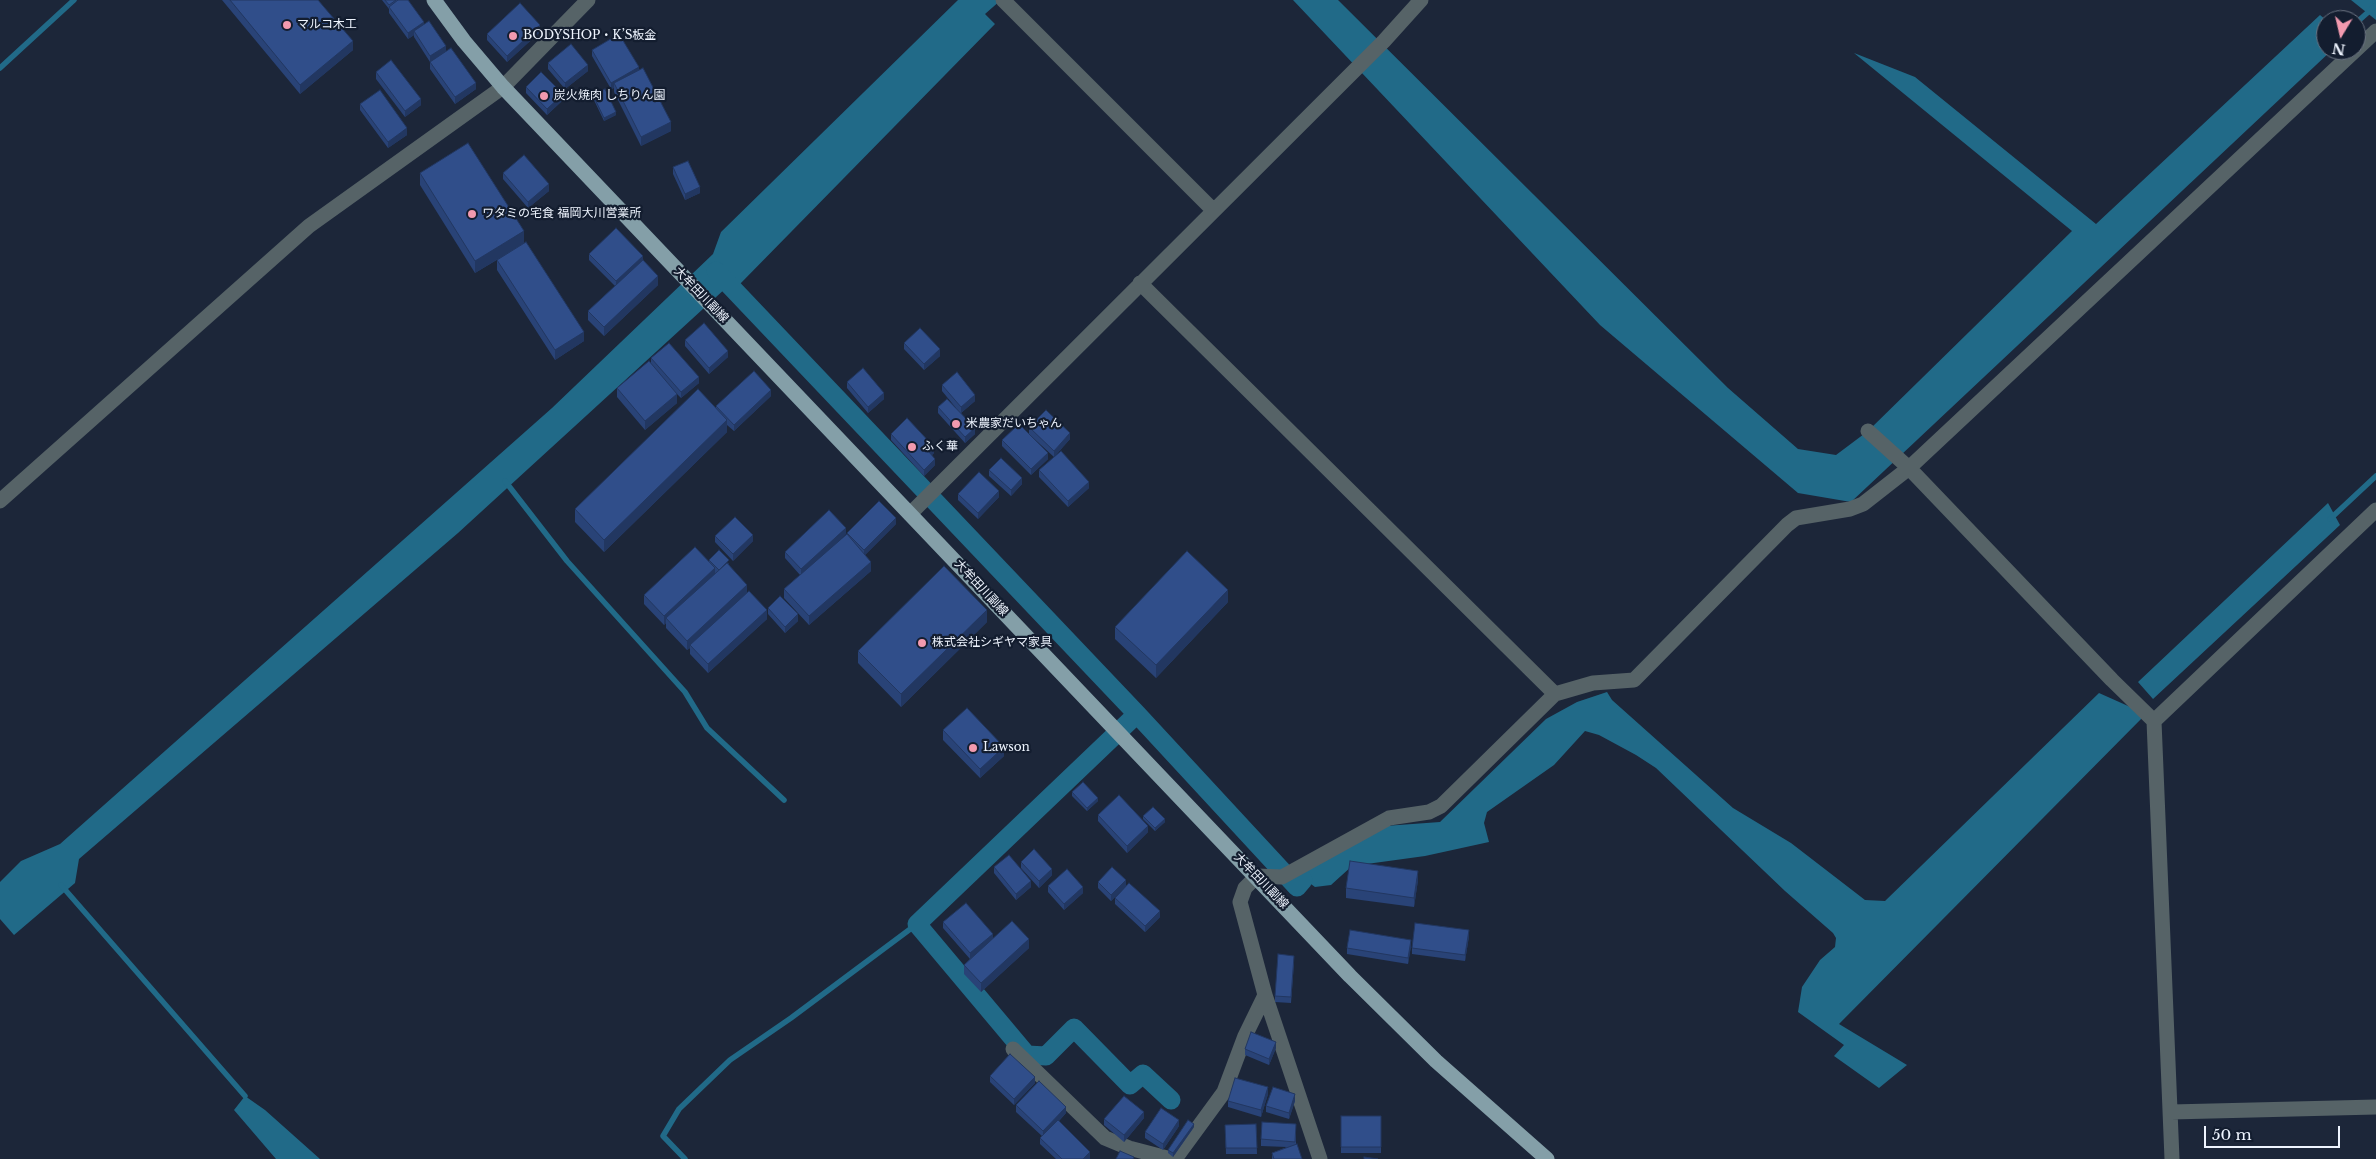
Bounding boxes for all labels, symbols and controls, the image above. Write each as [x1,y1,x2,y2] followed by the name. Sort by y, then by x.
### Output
[2316,10,2366,60] north arrow
[297,18,357,32] place label: マルコ木工
[281,19,293,31] marker: マルコ木工
[523,29,656,43] place label: BODYSHOP・K’S板金
[507,30,519,42] marker: BODYSHOP・K’S板金
[2331,39,2347,59] text: N
[554,89,665,103] place label: 炭火焼肉 しちりん園
[538,90,550,102] marker: 炭火焼肉 しちりん園
[482,207,641,221] place label: ワタミの宅食 福岡大川営業所
[466,208,478,220] marker: ワタミの宅食 福岡大川営業所
[671,264,731,326] street label: 大牟田川副線
[966,417,1062,431] place label: 米農家だいちゃん
[950,418,962,430] marker: 米農家だいちゃん
[922,440,958,454] place label: ふく華
[906,441,918,453] marker: ふく華
[951,557,1011,619] street label: 大牟田川副線
[932,636,1052,650] place label: 株式会社シギヤマ家具
[916,637,928,649] marker: 株式会社シギヤマ家具
[983,741,1030,755] place label: Lawson
[967,742,979,754] marker: Lawson
[1231,850,1291,912] street label: 大牟田川副線
[2206,1116,2342,1148] scale bar
[2212,1125,2252,1144] text: 50 m

